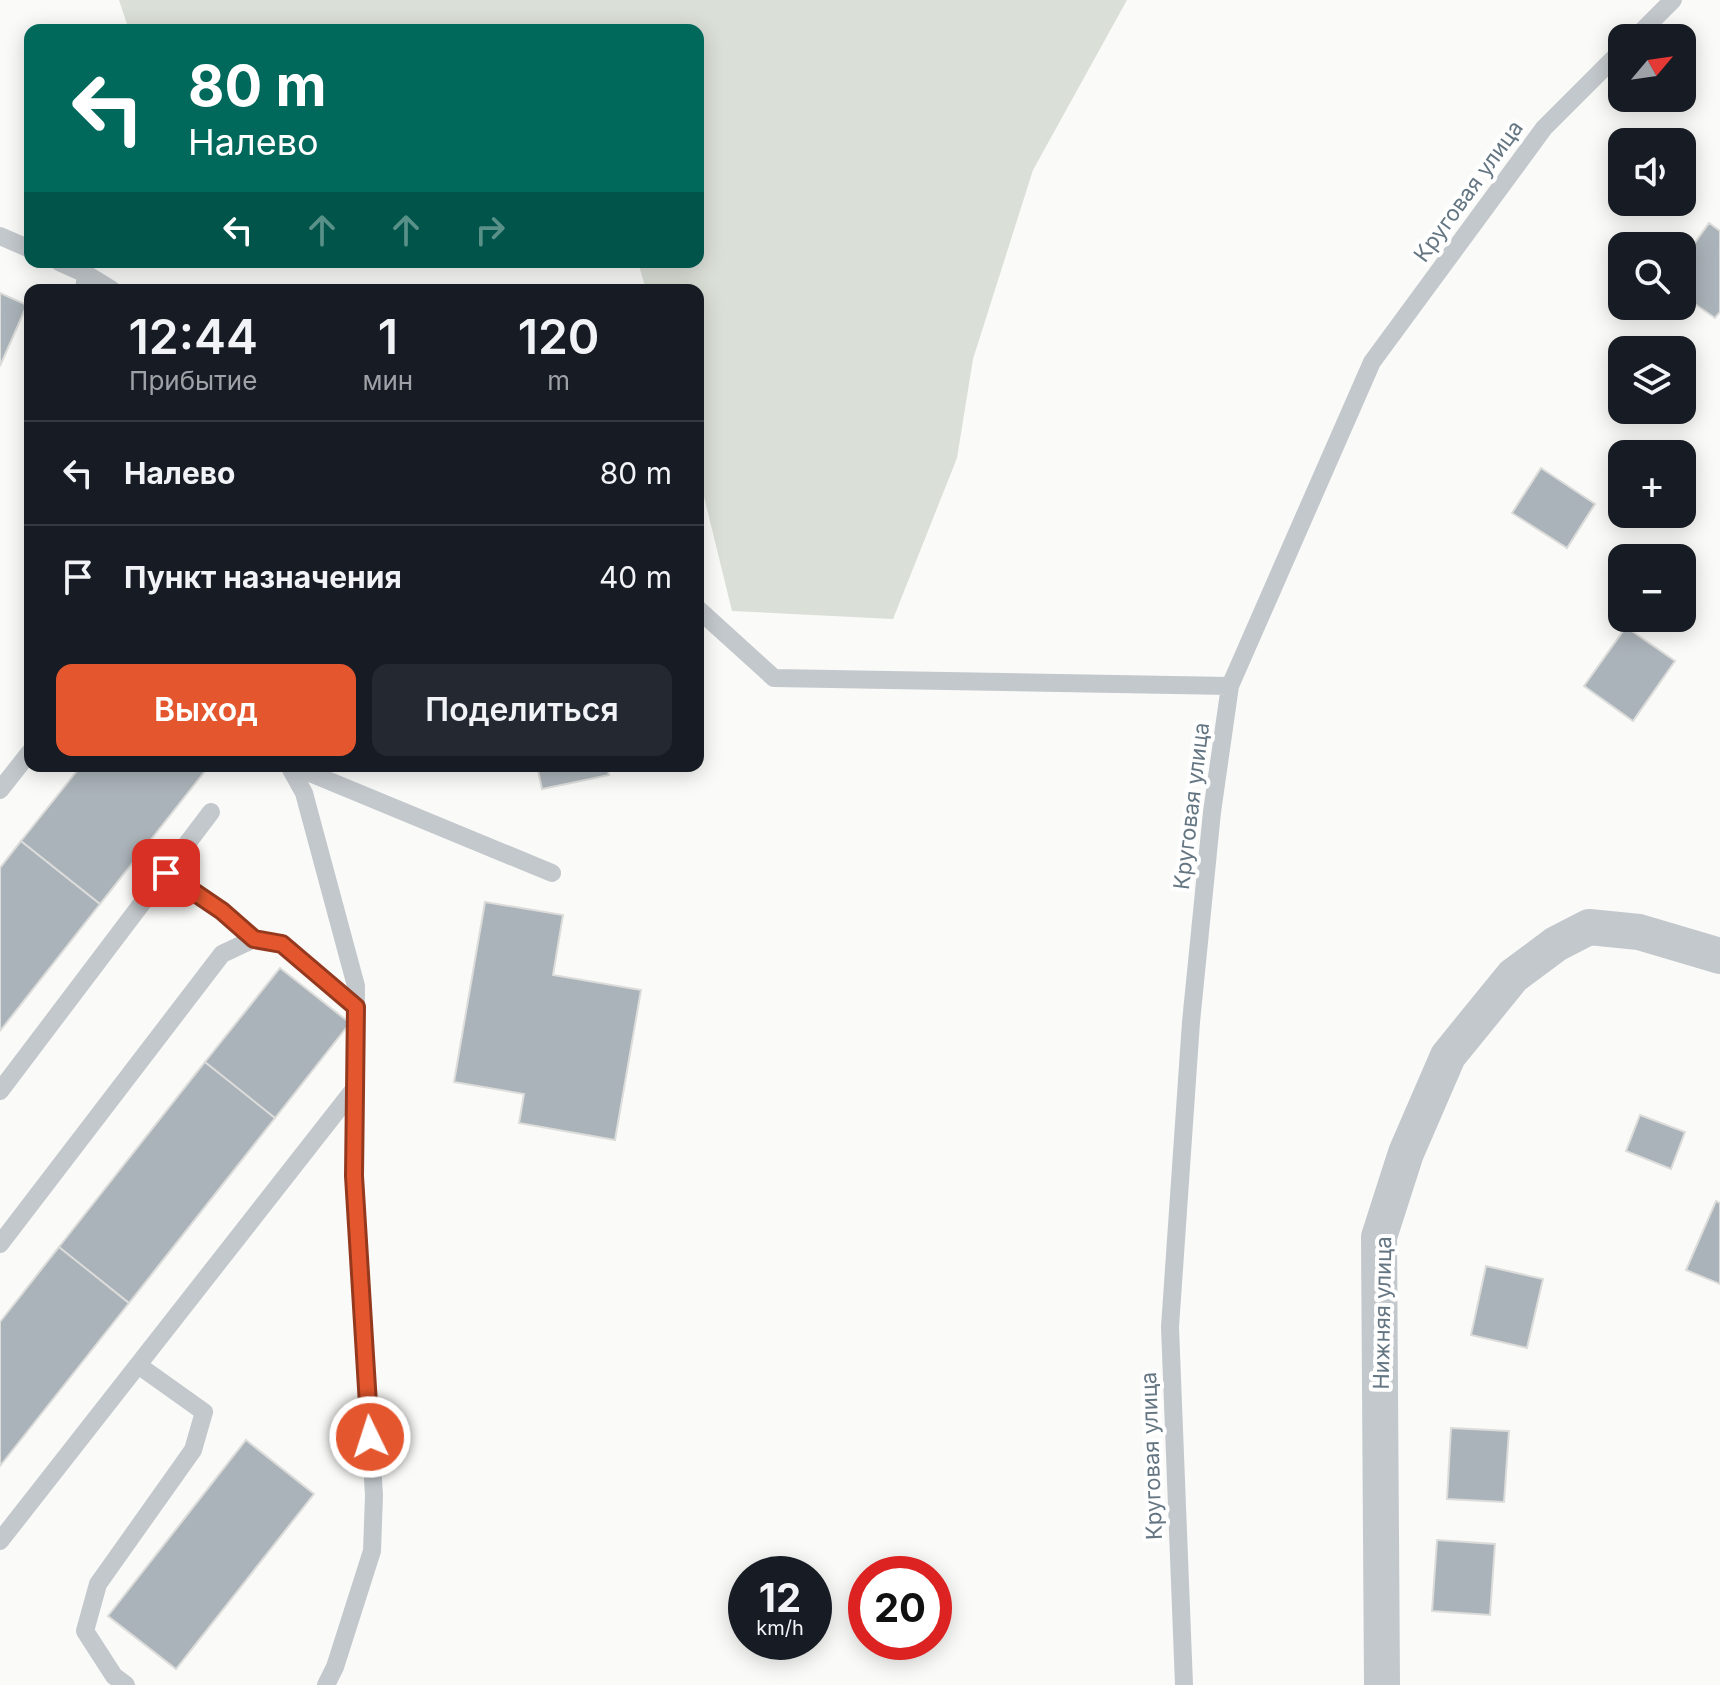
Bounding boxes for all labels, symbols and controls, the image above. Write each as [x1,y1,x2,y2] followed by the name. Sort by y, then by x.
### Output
[1608,24,1696,112] north arrow
[1608,24,1696,632] map controls
[188,52,327,120] text: 80 m
[56,56,160,160] icon: left
[1408,115,1528,267] street label: Круговая улица
[188,120,319,164] text: Налево
[1608,128,1696,216] button: sound
[216,208,260,252] icon: left
[300,208,344,252] icon: ahead
[384,208,428,252] icon: ahead
[468,208,512,252] icon: right
[1608,232,1696,320] button: search
[128,307,258,366] text: 12:44
[378,307,398,366] text: 1
[518,307,600,366] text: 120
[1608,336,1696,424] button: layers
[129,365,257,396] text: Прибытие
[362,365,413,396] text: мин
[547,365,570,396] text: m
[1608,440,1696,528] button: +
[56,451,100,495] icon: left
[124,455,236,491] text: Налево
[600,455,672,491] text: 80 m
[1608,544,1696,632] button: −
[56,555,100,599] icon: arrive
[124,559,402,595] text: Пункт назначения
[599,559,672,595] text: 40 m
[56,664,356,756] button: Выход
[372,664,672,756] button: Поделиться
[1168,721,1214,891] street label: Круговая улица
[132,839,200,907] pin
[144,851,188,895] icon: arrive
[1368,1236,1396,1390] street label: Нижняя улица
[1135,1371,1167,1541] street label: Круговая улица
[328,1395,412,1479] position arrow
[848,1556,952,1660] speed limit sign: 20
[759,1573,801,1622] text: 12
[756,1616,804,1640] text: km/h

